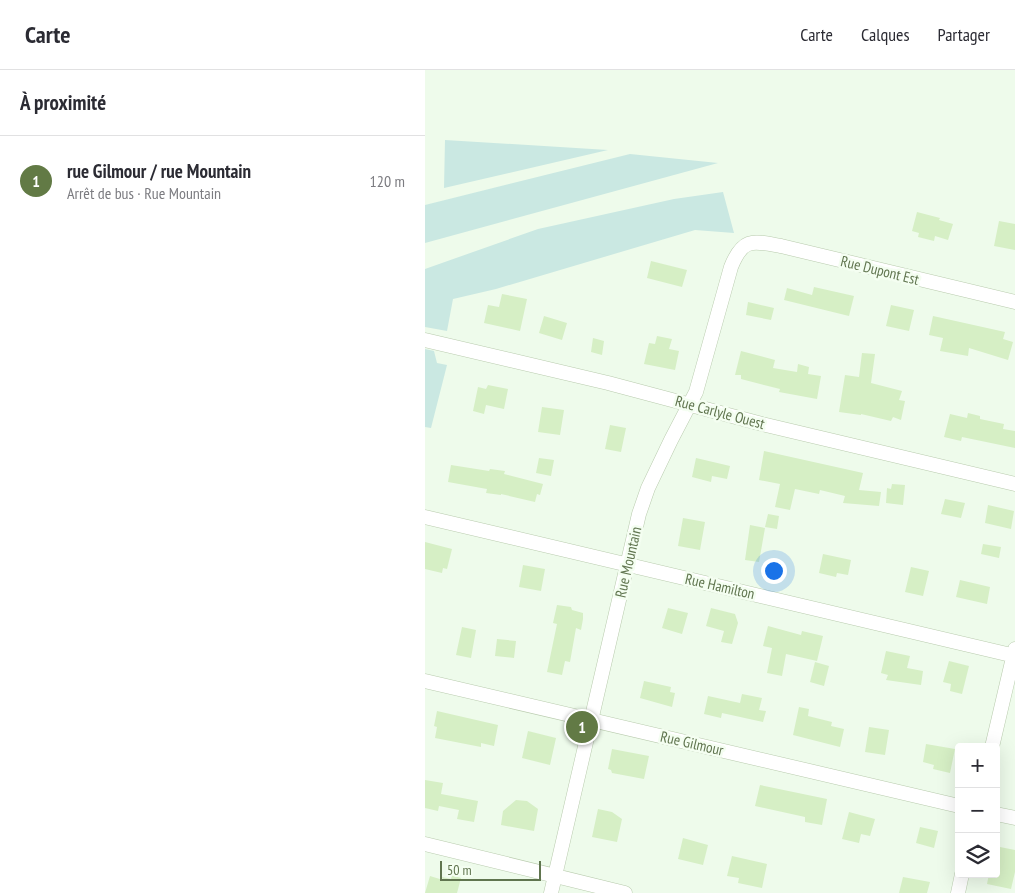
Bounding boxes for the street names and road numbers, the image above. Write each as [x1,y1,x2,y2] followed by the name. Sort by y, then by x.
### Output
[839,251,921,289] street label: Rue Dupont Est
[673,391,767,433] street label: Rue Carlyle Ouest
[611,525,645,599] street label: Rue Mountain
[683,569,757,603] street label: Rue Hamilton
[659,727,726,760] street label: Rue Gilmour

